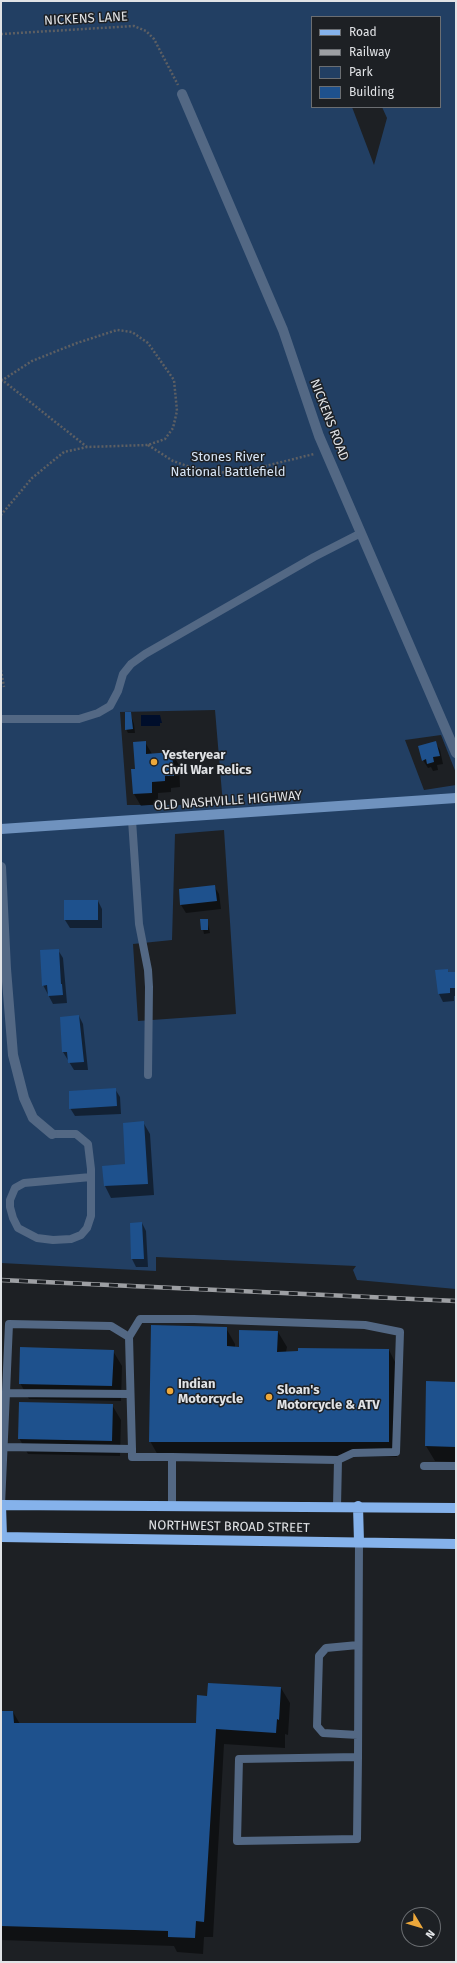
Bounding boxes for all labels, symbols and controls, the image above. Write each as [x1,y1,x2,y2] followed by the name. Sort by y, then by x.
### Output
[44,9,128,29] street label: NICKENS LANE
[311,16,441,108] legend
[349,25,377,39] text: Road
[349,45,390,59] text: Railway
[349,65,373,79] text: Park
[349,85,394,99] text: Building
[306,377,352,463] street label: NICKENS ROAD
[171,449,285,480] park label: Stones River National Battlefield
[162,747,251,778] place label: Yesteryear Civil War Relics
[149,757,159,767] marker: Yesteryear Civil War Relics
[153,788,303,814] street label: OLD NASHVILLE HIGHWAY
[178,1376,243,1407] place label: Indian Motorcycle
[277,1382,380,1413] place label: Sloan's Motorcycle & ATV
[165,1386,175,1396] marker: Indian Motorcycle
[264,1392,274,1402] marker: Sloan's Motorcycle & ATV
[148,1518,310,1536] street label: NORTHWEST BROAD STREET
[401,1907,441,1947] north arrow
[423,1927,437,1941] text: N

